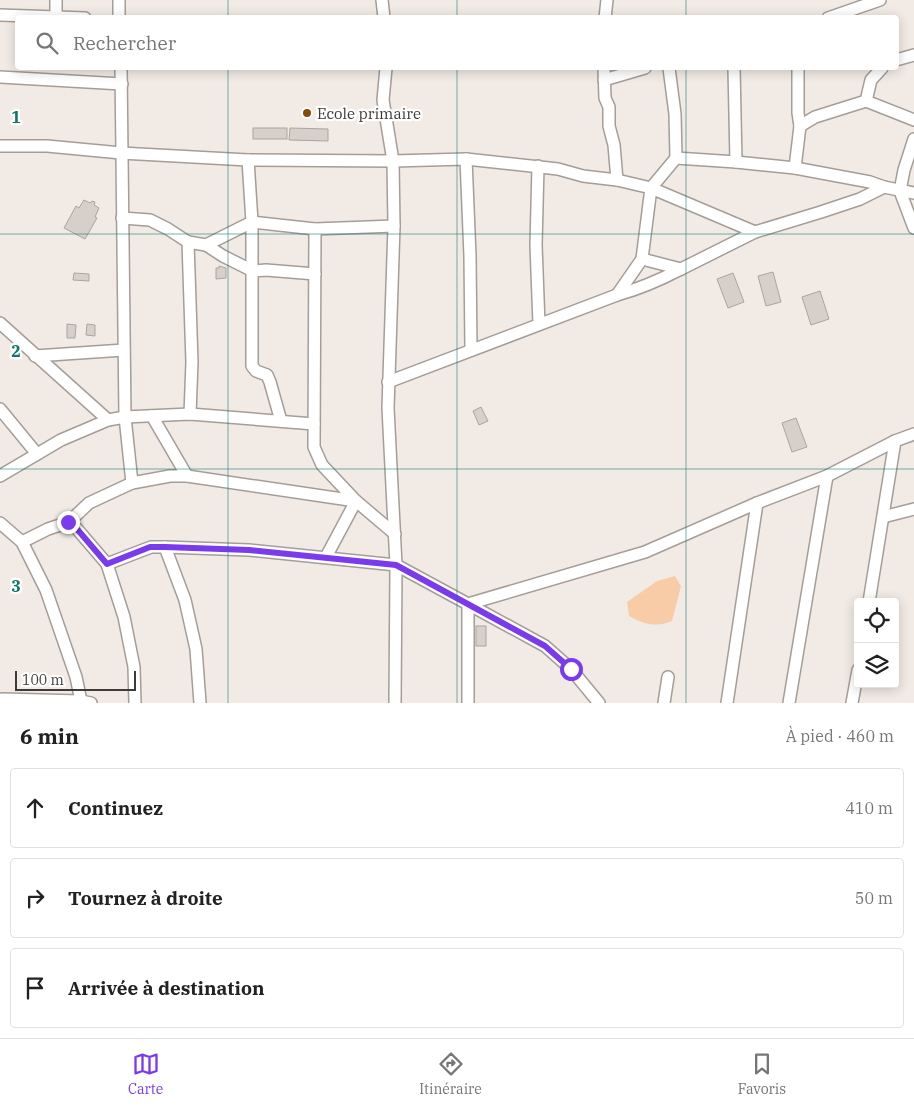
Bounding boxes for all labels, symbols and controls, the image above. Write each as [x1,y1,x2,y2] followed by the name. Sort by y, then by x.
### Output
[15,15,899,70] search box
[33,29,61,57] icon: search
[73,31,176,55] text: Rechercher
[317,104,421,123] place label: Ecole primaire
[11,107,21,127] text: 1
[301,107,313,119] marker: Ecole primaire
[11,341,21,361] text: 2
[57,511,80,534] route end
[11,576,21,596] text: 3
[854,598,899,688] map controls
[854,598,899,643] button: locate
[854,643,899,688] button: layers
[560,658,583,681] route start
[15,668,136,691] scale bar
[22,671,64,689] text: 100 m
[20,722,79,750] text: 6 min
[786,726,894,746] text: À pied · 460 m
[21,794,49,822] icon: ahead
[68,796,163,820] text: Continuez
[845,798,893,818] text: 410 m
[21,884,49,912] icon: right
[68,886,223,910] text: Tournez à droite
[855,888,893,908] text: 50 m
[21,974,49,1002] icon: arrive
[68,976,265,1000] text: Arrivée à destination
[128,1050,163,1098] tab: Carte
[419,1050,482,1098] tab: Itinéraire
[738,1050,786,1098] tab: Favoris

